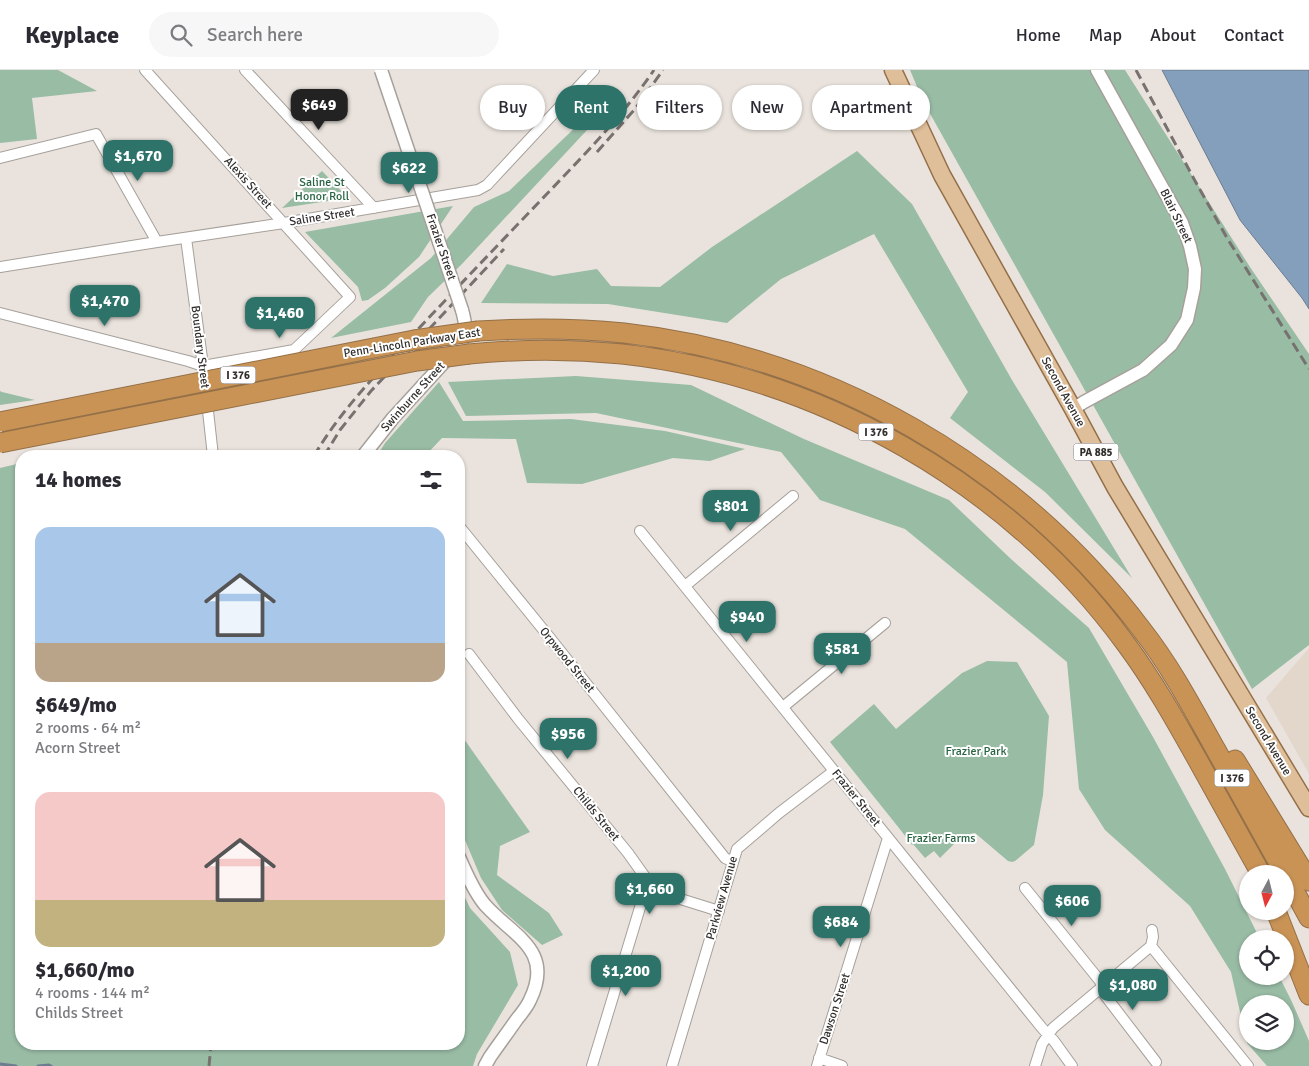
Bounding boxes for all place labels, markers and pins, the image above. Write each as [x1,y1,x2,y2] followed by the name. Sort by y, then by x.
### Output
[289,88,349,131] pin: $649
[97,140,179,182] pin: $1,670
[379,152,439,194] pin: $622
[64,284,146,327] pin: $1,470
[239,296,321,339] pin: $1,460
[701,490,761,532] pin: $801
[717,600,777,643] pin: $940
[812,632,872,675] pin: $581
[538,718,598,760] pin: $956
[609,872,691,915] pin: $1,660
[1042,884,1102,927] pin: $606
[811,906,871,948] pin: $684
[585,954,667,997] pin: $1,200
[1092,968,1174,1011] pin: $1,080

